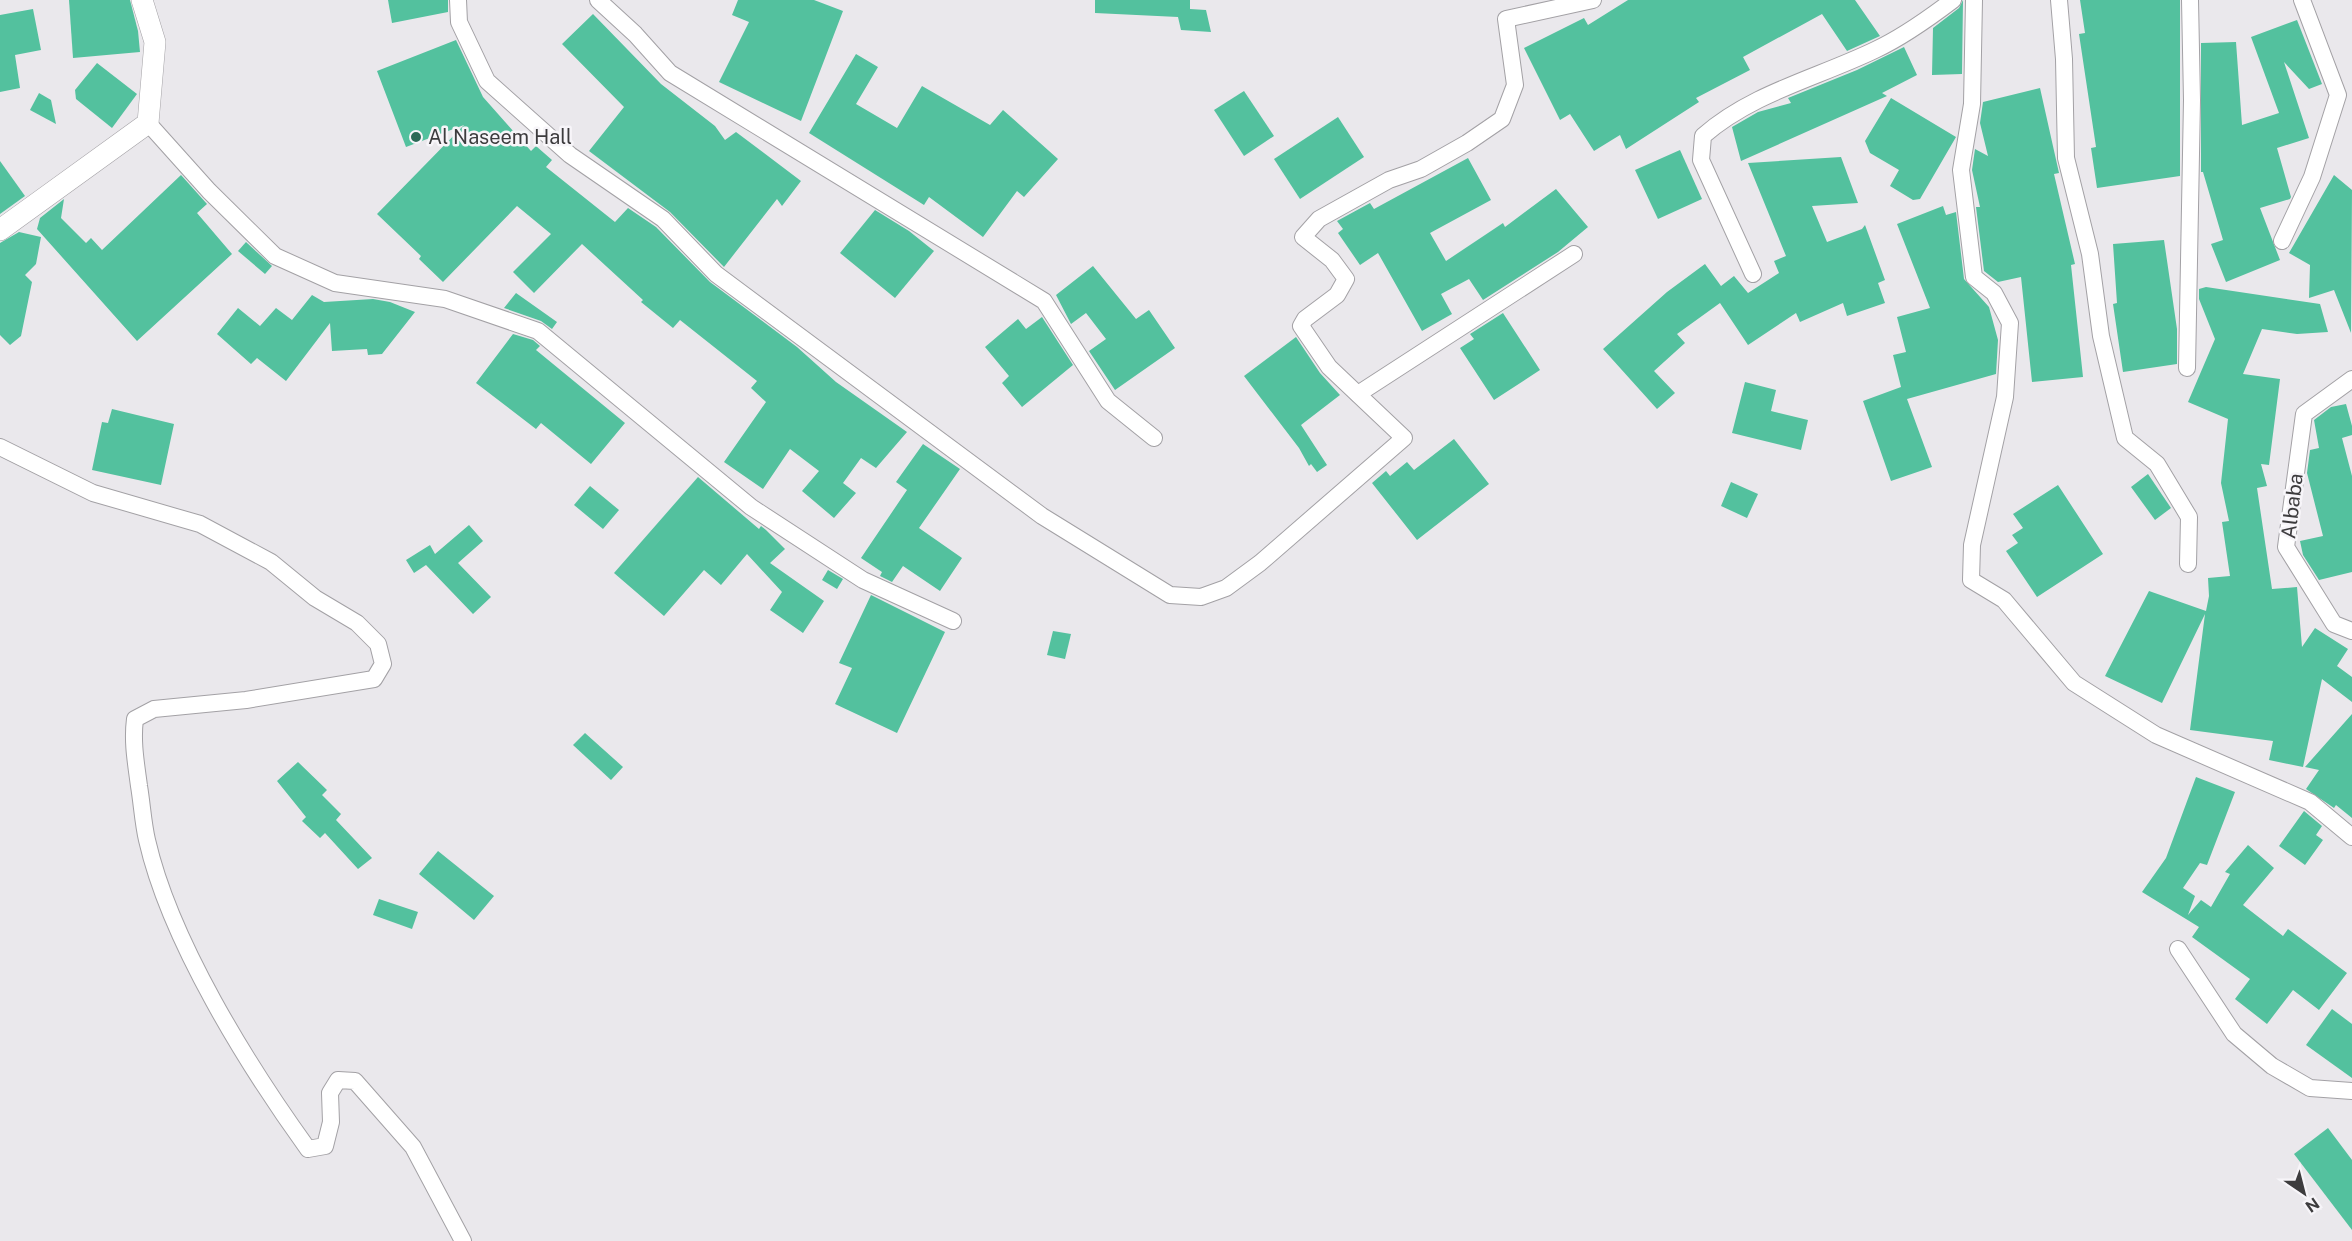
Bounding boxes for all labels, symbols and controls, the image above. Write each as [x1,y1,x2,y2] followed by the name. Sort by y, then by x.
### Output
[428,125,572,149] place label: Al Naseem Hall
[409,130,423,144] marker: Al Naseem Hall
[2276,472,2308,540] street label: Albaba
[2274,1163,2334,1223] north arrow
[2302,1194,2323,1216] text: N

